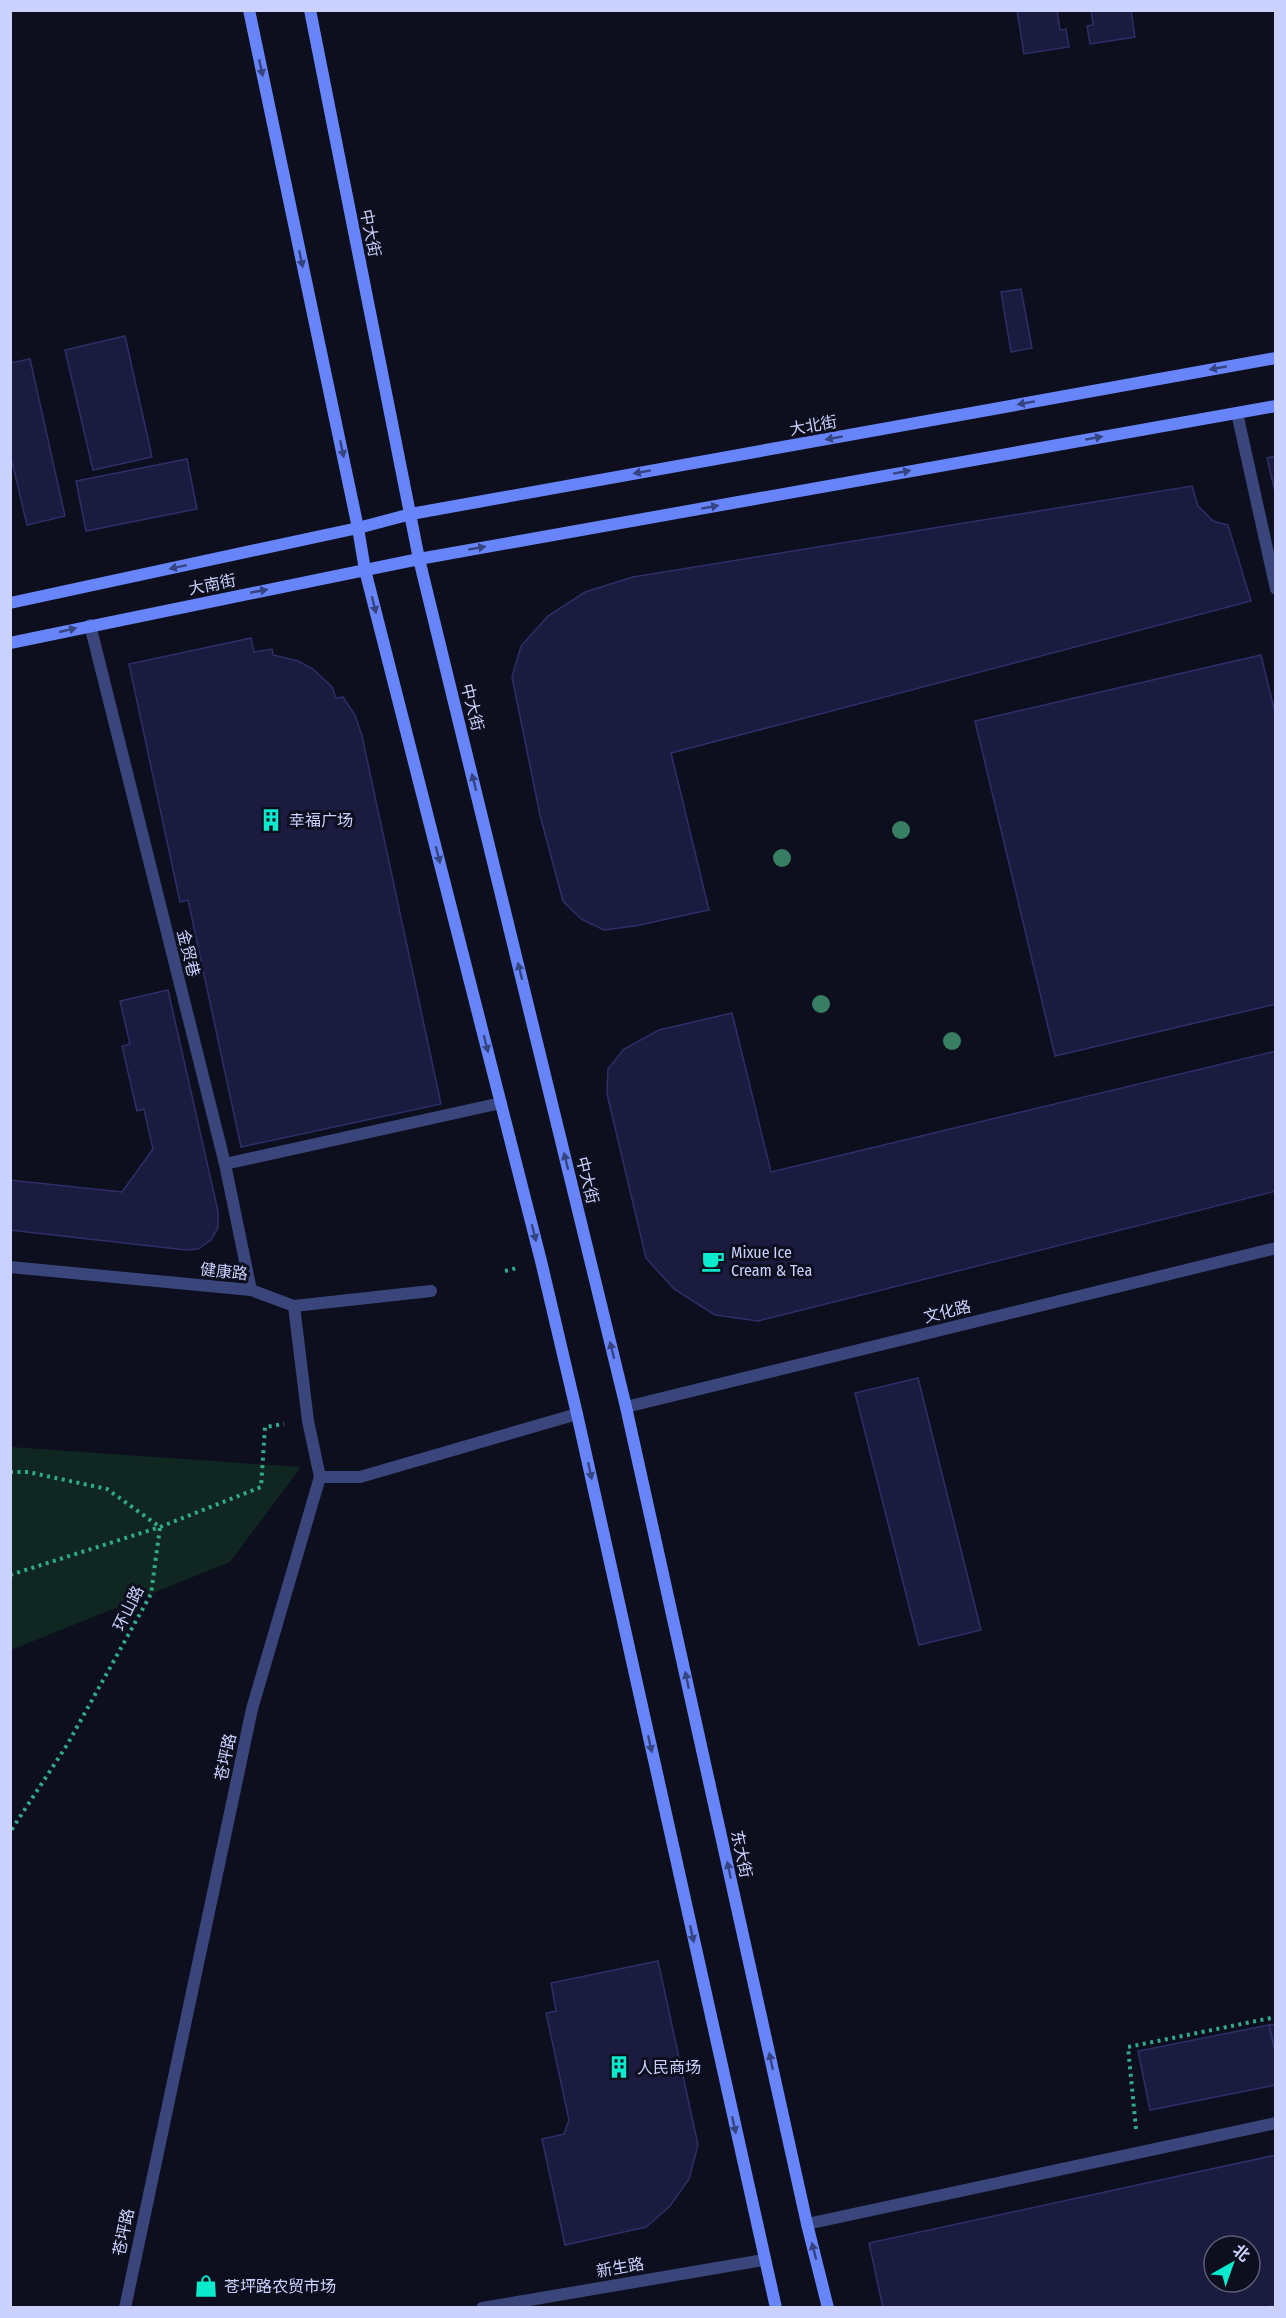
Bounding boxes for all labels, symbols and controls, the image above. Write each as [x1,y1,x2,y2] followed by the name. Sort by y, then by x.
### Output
[257,58,266,77] one-way arrow
[357,208,384,258] street label: 中大街
[297,249,307,268] one-way arrow
[1208,364,1227,373] one-way arrow
[1016,399,1035,408] one-way arrow
[788,412,838,439] street label: 大北街
[824,433,843,442] one-way arrow
[1085,433,1104,442] one-way arrow
[337,440,347,459] one-way arrow
[633,468,652,477] one-way arrow
[893,468,912,477] one-way arrow
[701,502,720,511] one-way arrow
[468,543,487,552] one-way arrow
[169,562,187,572] one-way arrow
[187,571,237,598] street label: 大南街
[249,586,268,595] one-way arrow
[370,597,379,615] one-way arrow
[58,625,77,635] one-way arrow
[457,682,488,733] street label: 中大街
[468,773,478,791] one-way arrow
[258,807,284,833] building icon: 幸福广场
[289,811,353,830] place label: 幸福广场
[433,846,443,865] one-way arrow
[173,928,204,979] street label: 金贸巷
[514,962,524,980] one-way arrow
[482,1035,492,1053] one-way arrow
[561,1151,571,1170] one-way arrow
[572,1155,603,1206] street label: 中大街
[529,1224,539,1243] one-way arrow
[731,1243,812,1280] place label: Mixue Ice Cream & Tea
[700,1248,726,1274] cafe icon: Mixue Ice Cream & Tea
[199,1260,249,1283] street label: 健康路
[922,1296,973,1327] street label: 文化路
[607,1341,617,1359] one-way arrow
[585,1462,595,1481] one-way arrow
[109,1582,148,1634] street label: 环山路
[681,1671,691,1689] one-way arrow
[211,1732,240,1783] street label: 苍坪路
[646,1735,655,1754] one-way arrow
[727,1829,756,1880] street label: 东大街
[723,1861,733,1879] one-way arrow
[688,1925,697,1944] one-way arrow
[766,2051,775,2070] one-way arrow
[606,2054,632,2080] building icon: 人民商场
[637,2058,701,2077] place label: 人民商场
[730,2115,739,2134] one-way arrow
[109,2207,138,2258] street label: 苍坪路
[1202,2234,1262,2294] north arrow
[1229,2240,1254,2265] text: 北
[808,2242,818,2260] one-way arrow
[595,2254,645,2281] street label: 新生路
[193,2273,219,2299] shop icon: 苍坪路农贸市场
[224,2277,336,2296] place label: 苍坪路农贸市场

